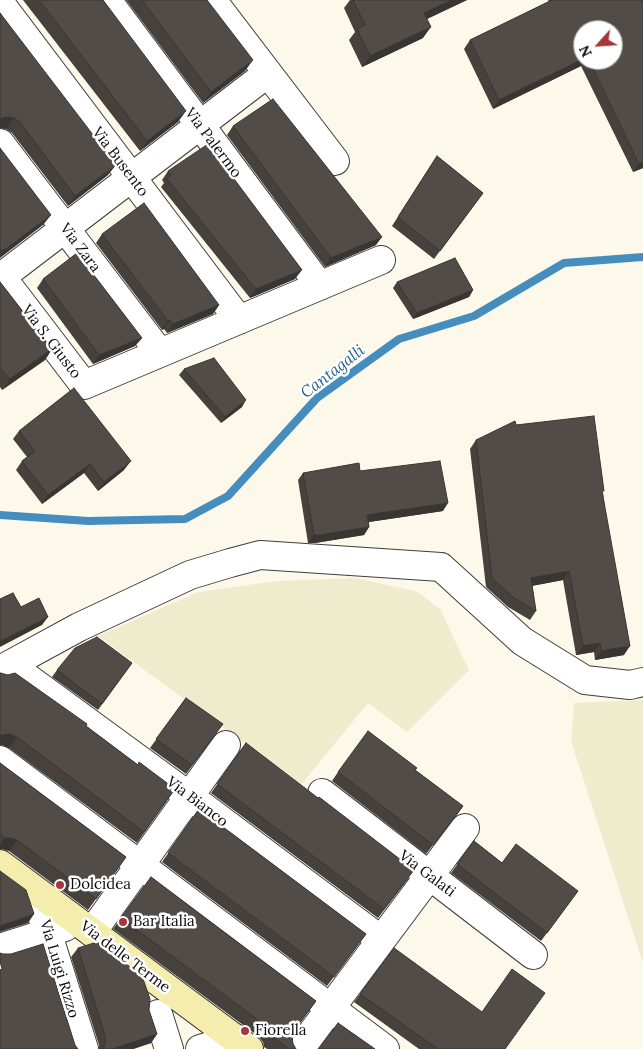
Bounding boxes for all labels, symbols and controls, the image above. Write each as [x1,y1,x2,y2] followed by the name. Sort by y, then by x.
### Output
[573,20,623,70] north arrow
[575,42,596,60] text: N
[181,104,245,182] street label: Via Palermo
[88,124,152,200] street label: Via Busento
[56,220,104,276] street label: Via Zara
[17,302,85,382] street label: Via S. Giusto
[297,341,369,403] water label: Cantagalli
[163,773,231,831] street label: Via Bianco
[395,847,459,901] street label: Via Galati
[70,876,131,894] place label: Dolcidea
[54,879,66,891] marker: Dolcidea
[133,913,195,931] place label: Bar Italia
[117,916,129,928] marker: Bar Italia
[77,917,173,997] street label: Via delle Terme
[36,918,82,1020] street label: Via Luigi Rizzo
[255,1022,307,1040] place label: Fiorella
[239,1025,251,1037] marker: Fiorella

